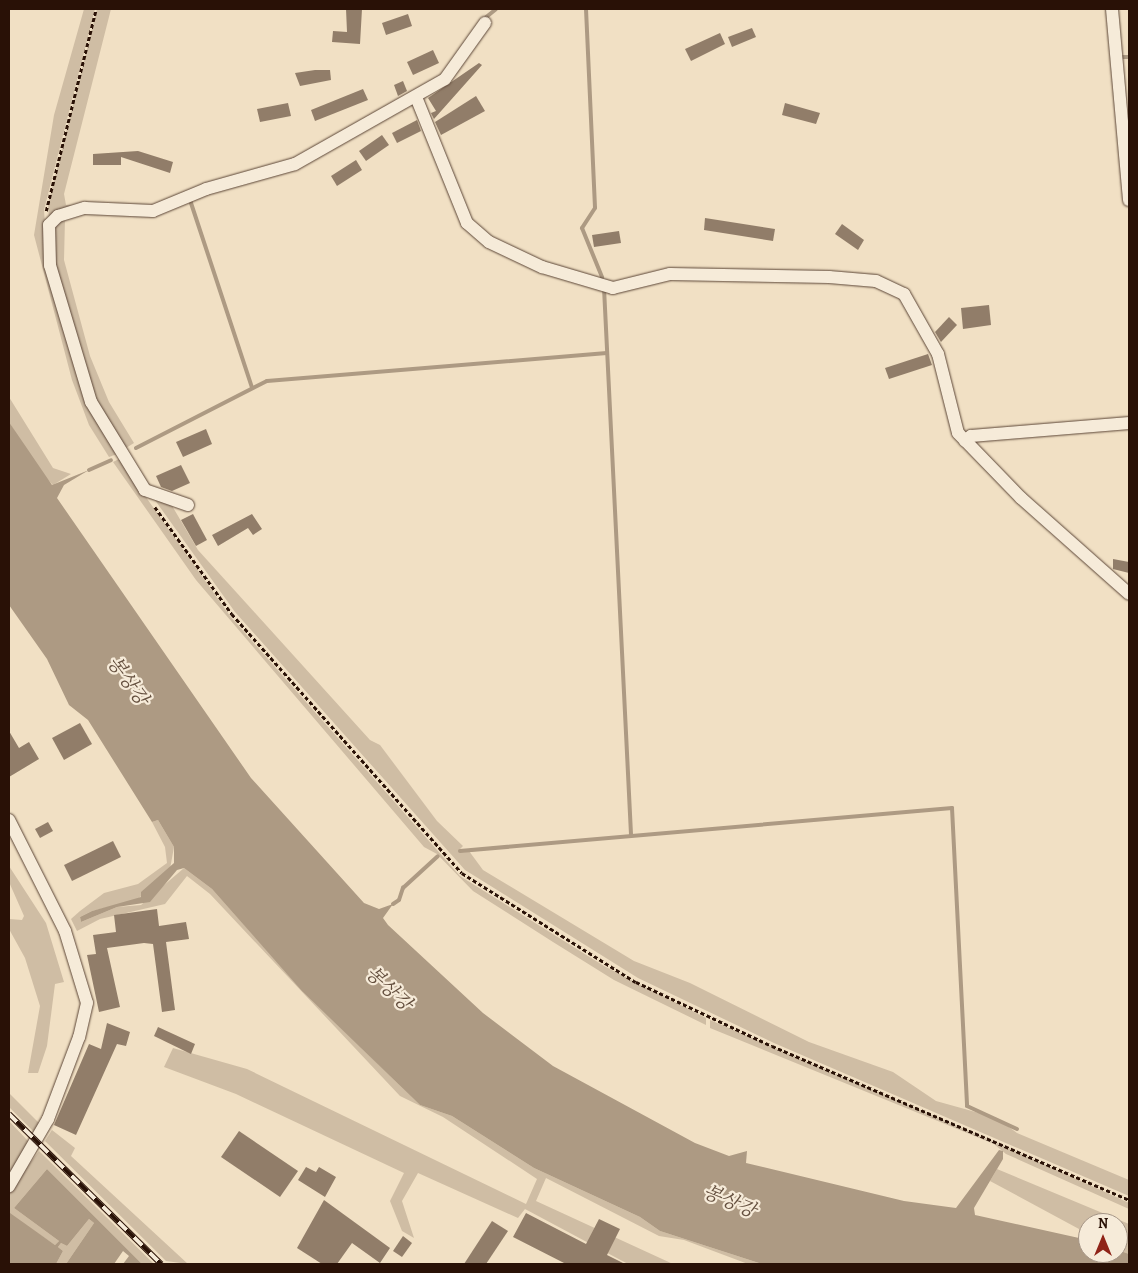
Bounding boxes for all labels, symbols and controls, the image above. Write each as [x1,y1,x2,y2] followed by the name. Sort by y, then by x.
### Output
[102,652,152,710] water label: 봉상강
[360,962,416,1016] water label: 봉상강
[699,1181,759,1223] water label: 봉상강
[1078,1213,1128,1263] north arrow
[1098,1214,1108,1233] text: N

